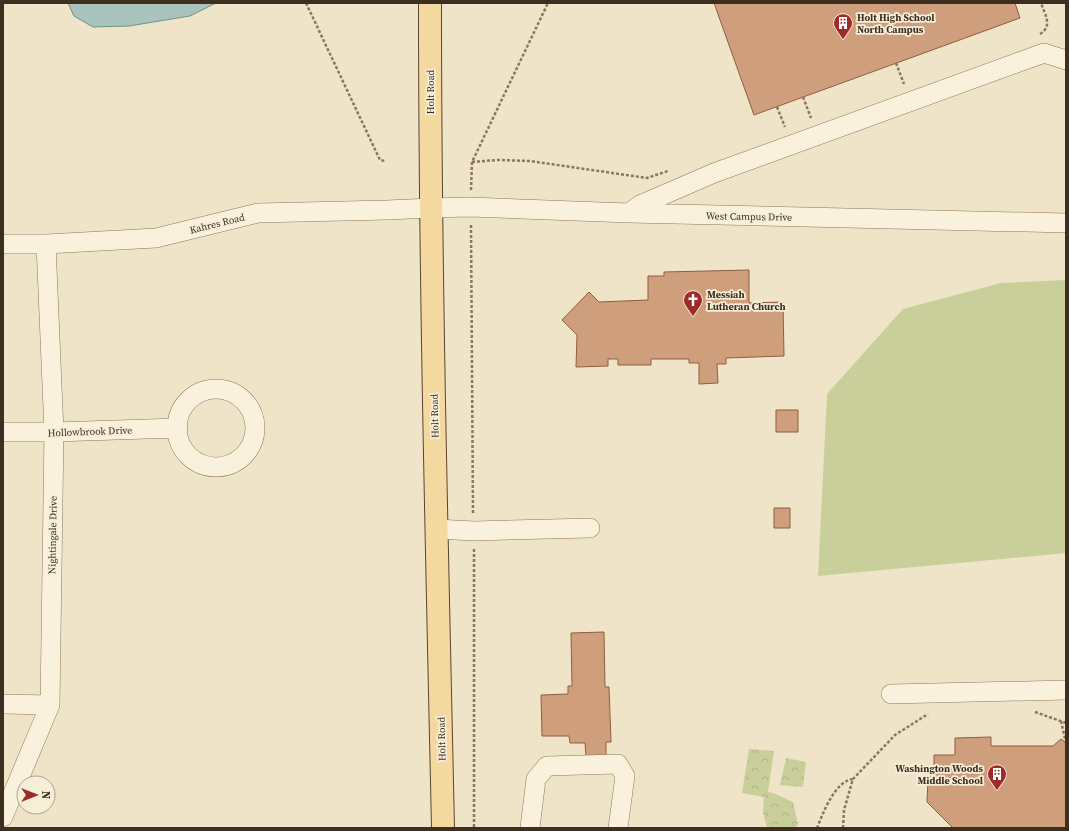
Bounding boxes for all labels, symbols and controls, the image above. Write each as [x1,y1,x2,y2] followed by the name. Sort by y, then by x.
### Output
[857,11,935,36] place label: Holt High School North Campus
[832,12,854,40] building icon: Holt High School North Campus
[424,70,437,114] street label: Holt Road
[706,209,792,224] street label: West Campus Drive
[188,210,246,237] street label: Kahres Road
[707,288,786,313] place label: Messiah Lutheran Church
[682,289,704,317] church icon: Messiah Lutheran Church
[428,393,441,438] street label: Holt Road
[47,424,133,439] street label: Hollowbrook Drive
[45,496,60,574] street label: Nightingale Drive
[435,716,448,761] street label: Holt Road
[895,762,983,787] place label: Washington Woods Middle School
[986,763,1008,791] building icon: Washington Woods Middle School
[16,775,56,815] north arrow
[38,791,53,799] text: N

